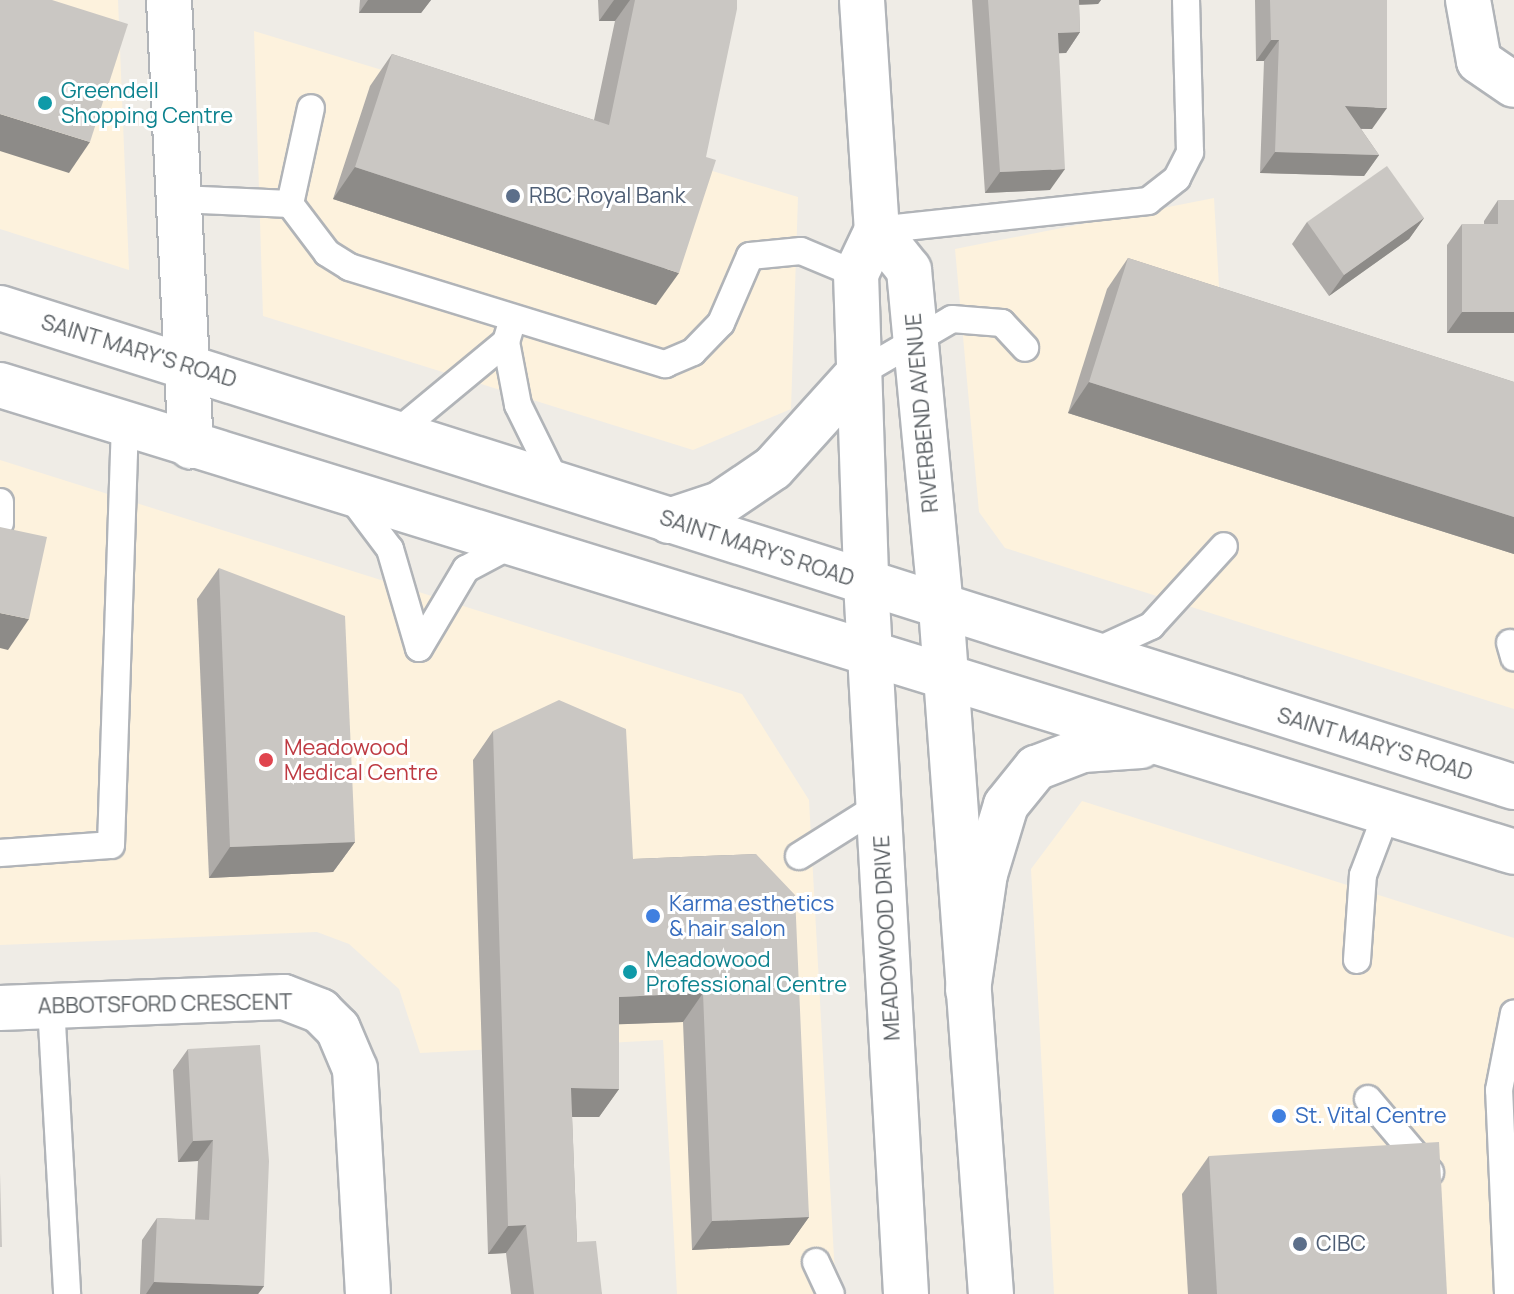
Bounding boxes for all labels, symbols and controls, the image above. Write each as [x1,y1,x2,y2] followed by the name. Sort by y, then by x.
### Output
[61,77,233,128] place label: Greendell Shopping Centre
[36,94,54,112] marker: Greendell Shopping Centre
[529,183,686,209] place label: RBC Royal Bank
[504,187,522,205] marker: RBC Royal Bank
[38,309,240,393] street label: SAINT MARY'S ROAD
[900,312,944,514] street label: RIVERBEND AVENUE
[656,504,858,592] street label: SAINT MARY'S ROAD
[1274,702,1476,786] street label: SAINT MARY'S ROAD
[284,734,438,786] place label: Meadowood Medical Centre
[255,749,277,771] marker: Meadowood Medical Centre
[868,835,906,1041] street label: MEADOWOOD DRIVE
[669,890,834,942] place label: Karma esthetics & hair salon
[644,907,662,925] marker: Karma esthetics & hair salon
[646,946,847,998] place label: Meadowood Professional Centre
[621,963,639,981] marker: Meadowood Professional Centre
[37,989,293,1019] street label: ABBOTSFORD CRESCENT
[1295,1103,1447,1129] place label: St. Vital Centre
[1270,1107,1288,1125] marker: St. Vital Centre
[1316,1231,1366,1257] place label: CIBC
[1291,1235,1309,1253] marker: CIBC

